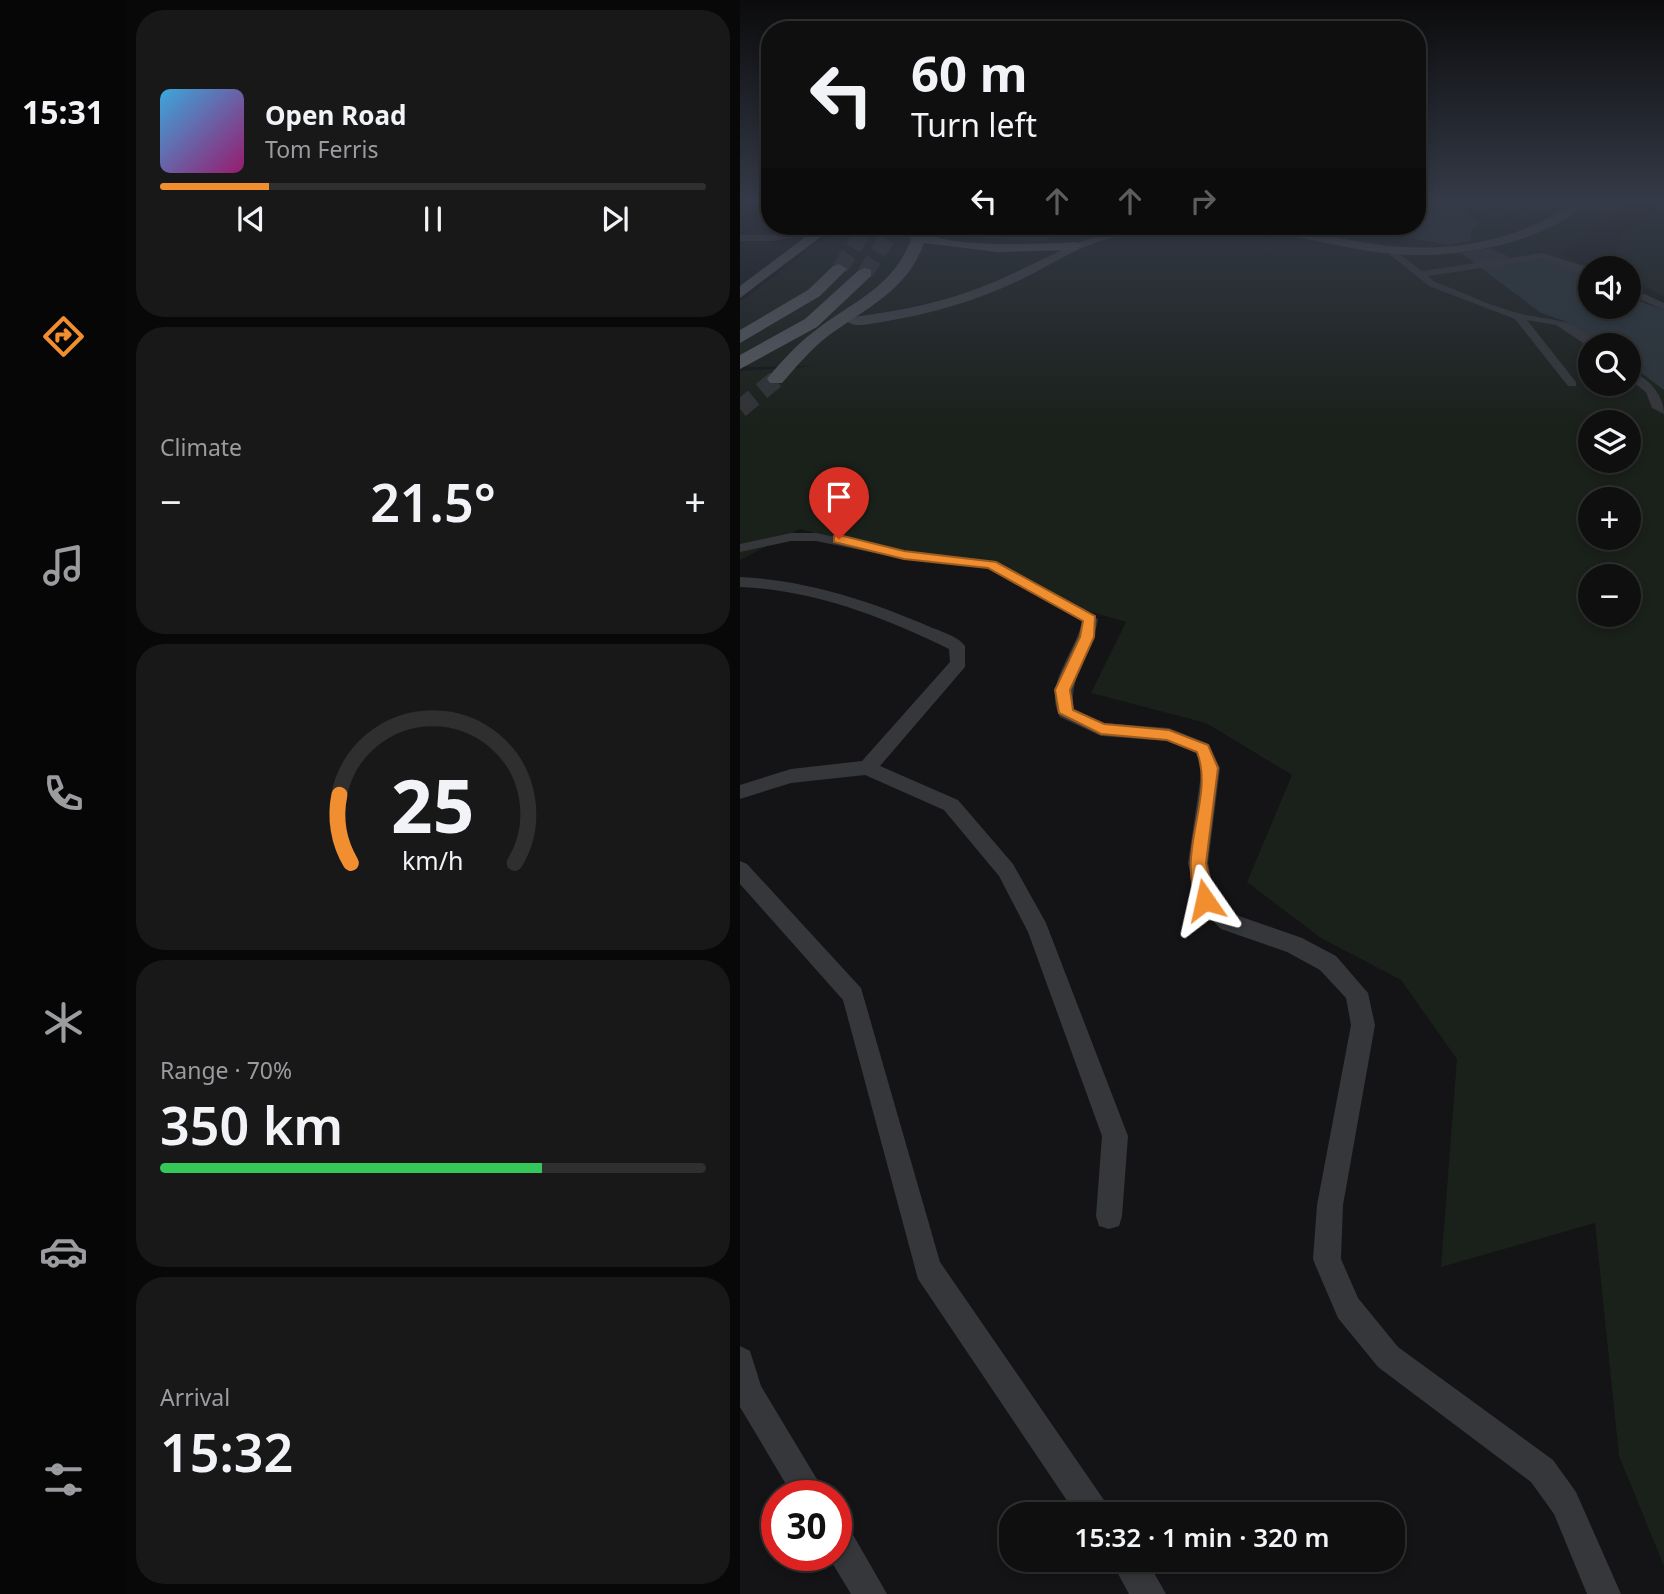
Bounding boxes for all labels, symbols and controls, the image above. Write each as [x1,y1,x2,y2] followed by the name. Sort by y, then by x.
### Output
[911,40,1028,106] text: 60 m
[796,49,887,140] icon: left
[22,90,104,133] text: 15:31
[265,97,407,133] text: Open Road
[911,103,1037,146] text: Turn left
[265,133,378,165] text: Tom Ferris
[965,182,1003,220] icon: left
[1038,182,1076,220] icon: ahead
[1111,182,1149,220] icon: ahead
[1184,182,1222,220] icon: right
[232,200,270,238] icon: previous
[414,200,452,238] icon: pause
[596,200,634,238] icon: next
[1578,256,1641,627] map controls
[1578,256,1641,319] button: sound
[39,312,88,361] icon: directions
[1578,333,1641,396] button: search
[1578,410,1641,473] button: layers
[160,431,242,463] text: Climate
[370,466,496,537] text: 21.5°
[809,467,869,539] pin
[160,475,182,527] text: −
[684,475,706,527] text: +
[820,478,858,516] icon: arrive
[1578,487,1641,550] button: +
[39,541,88,590] icon: music
[1578,564,1641,627] button: −
[391,755,475,854] text: 25
[39,769,88,818] icon: phone
[402,843,464,877] text: km/h
[1168,863,1242,937] position arrow
[39,998,88,1047] icon: climate
[160,1054,292,1086] text: Range · 70%
[160,1089,343,1160] text: 350 km
[39,1227,88,1276] icon: car
[160,1381,230,1413] text: Arrival
[160,1416,293,1487] text: 15:32
[39,1455,88,1504] icon: filters
[761,1480,852,1571] speed limit sign: 30
[1075,1519,1329,1555] text: 15:32 · 1 min · 320 m

